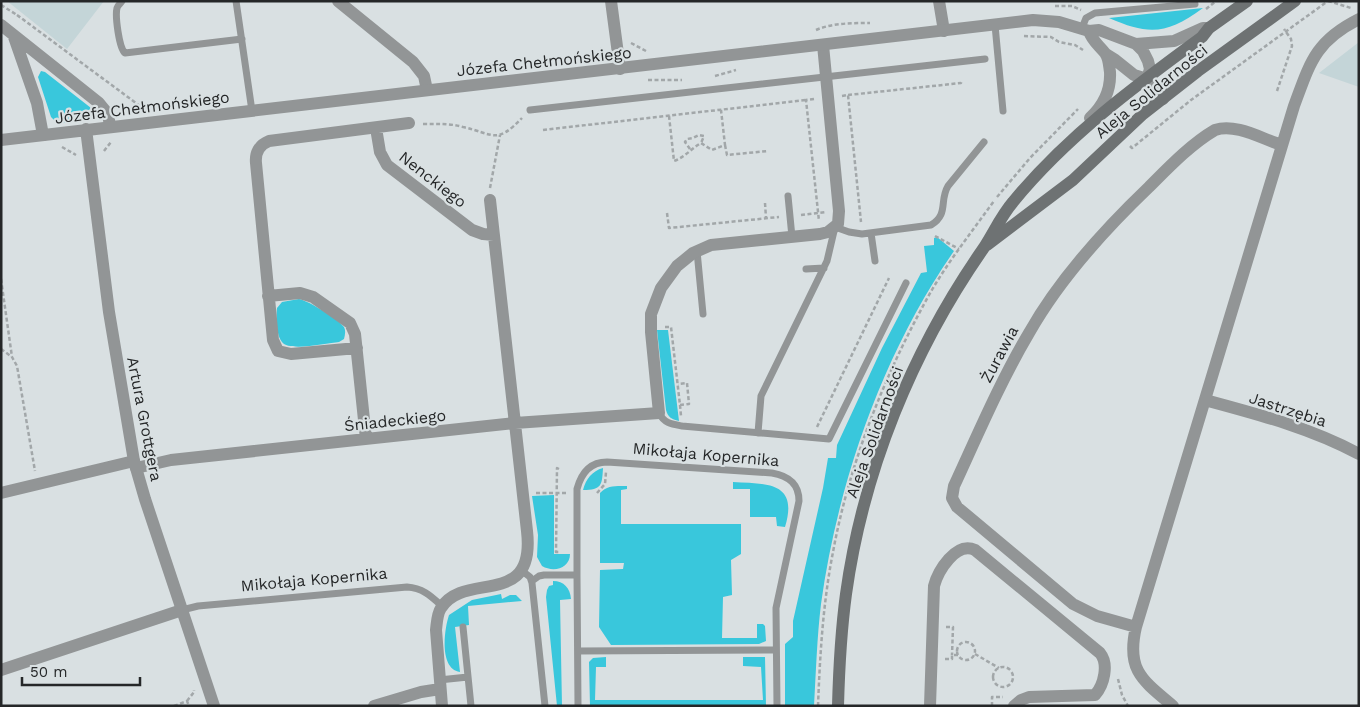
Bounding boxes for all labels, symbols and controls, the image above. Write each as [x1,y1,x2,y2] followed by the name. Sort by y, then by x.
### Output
[1091,40,1211,142] street label: Aleja Solidarności
[456,43,632,80] street label: Józefa Chełmońskiego
[54,87,230,128] street label: Józefa Chełmońskiego
[395,147,470,212] street label: Nenckiego
[977,323,1022,386] street label: Żurawia
[123,355,166,483] street label: Artura Grottgera
[842,364,907,501] street label: Aleja Solidarności
[1247,388,1329,431] street label: Jastrzębia
[343,406,447,435] street label: Śniadeckiego
[632,439,780,470] street label: Mikołaja Kopernika
[240,564,388,595] street label: Mikołaja Kopernika
[22,654,140,686] scale bar
[30,663,67,681] text: 50 m

